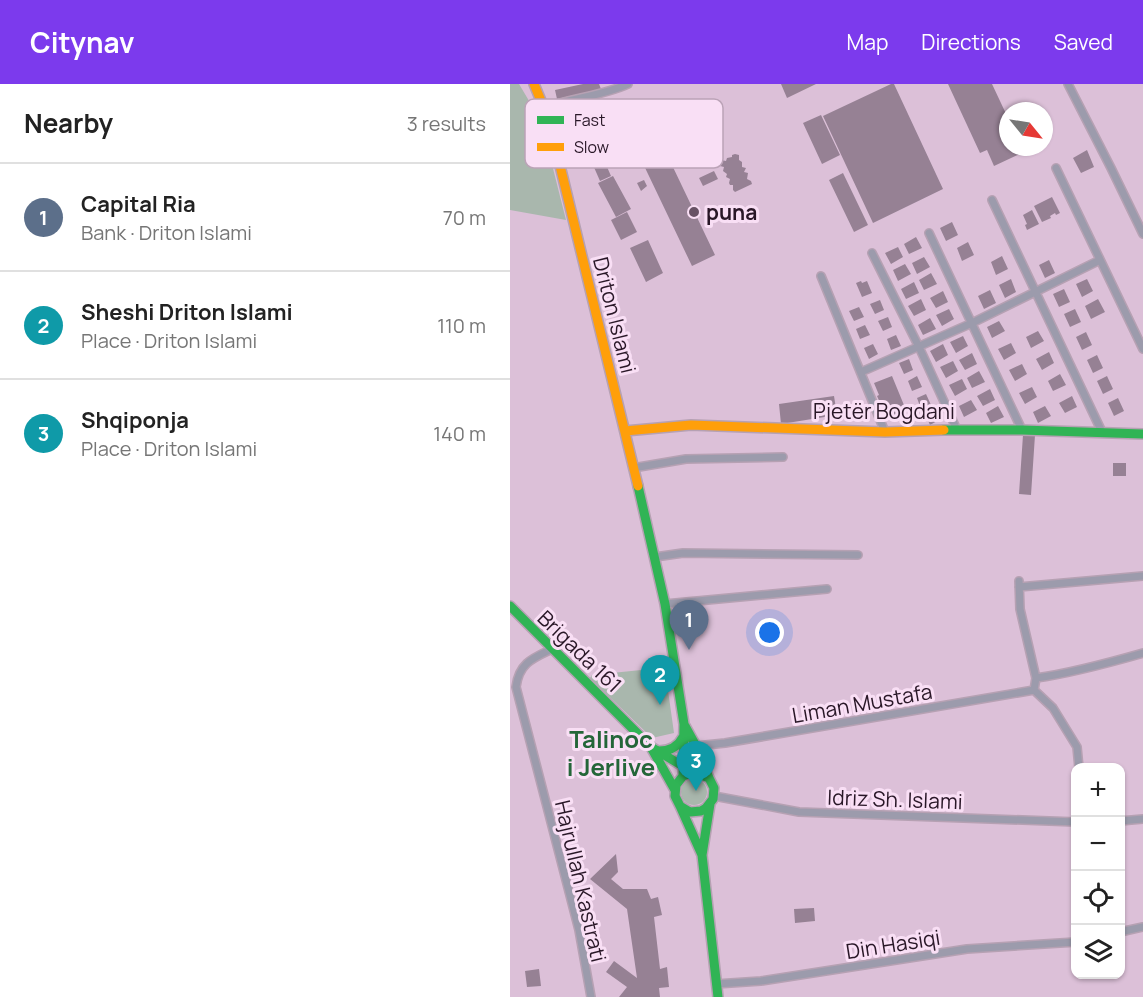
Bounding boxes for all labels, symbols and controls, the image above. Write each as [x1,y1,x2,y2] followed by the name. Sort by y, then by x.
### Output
[30,23,134,61] text: Citynav
[847,28,888,56] text: Map
[921,28,1021,56] text: Directions
[1054,28,1113,56] text: Saved
[525,99,723,168] legend
[999,102,1053,156] north arrow
[24,105,113,141] text: Nearby
[574,109,605,131] text: Fast
[407,110,486,137] text: 3 results
[574,136,609,158] text: Slow
[81,189,196,219] text: Capital Ria
[706,198,757,226] place label: puna
[39,204,48,231] text: 1
[443,204,486,231] text: 70 m
[687,205,701,219] marker: puna
[81,219,252,246] text: Bank · Driton Islami
[587,254,643,376] street label: Driton Islami
[81,297,293,327] text: Sheshi Driton Islami
[38,312,49,339] text: 2
[437,312,486,339] text: 110 m
[81,327,257,354] text: Place · Driton Islami
[813,397,955,425] street label: Pjetër Bogdani
[81,405,189,435] text: Shqiponja
[38,420,49,447] text: 3
[433,420,486,447] text: 140 m
[81,435,257,462] text: Place · Driton Islami
[670,600,708,650] pin: 1
[532,604,628,698] street label: Brigada 161
[755,618,784,647] your location
[640,656,680,705] pin: 2
[790,677,934,729] street label: Liman Mustafa
[567,722,655,783] district label: Talinoc i Jerlive
[676,742,716,791] pin: 3
[1071,763,1125,979] map controls
[1071,763,1125,817] button: +
[827,783,963,815] street label: Idriz Sh. Islami
[549,797,613,965] street label: Hajrullah Kastrati
[1071,817,1125,871] button: −
[1071,871,1125,925] button: locate
[844,923,942,965] street label: Din Hasiqi
[1071,925,1125,979] button: layers

